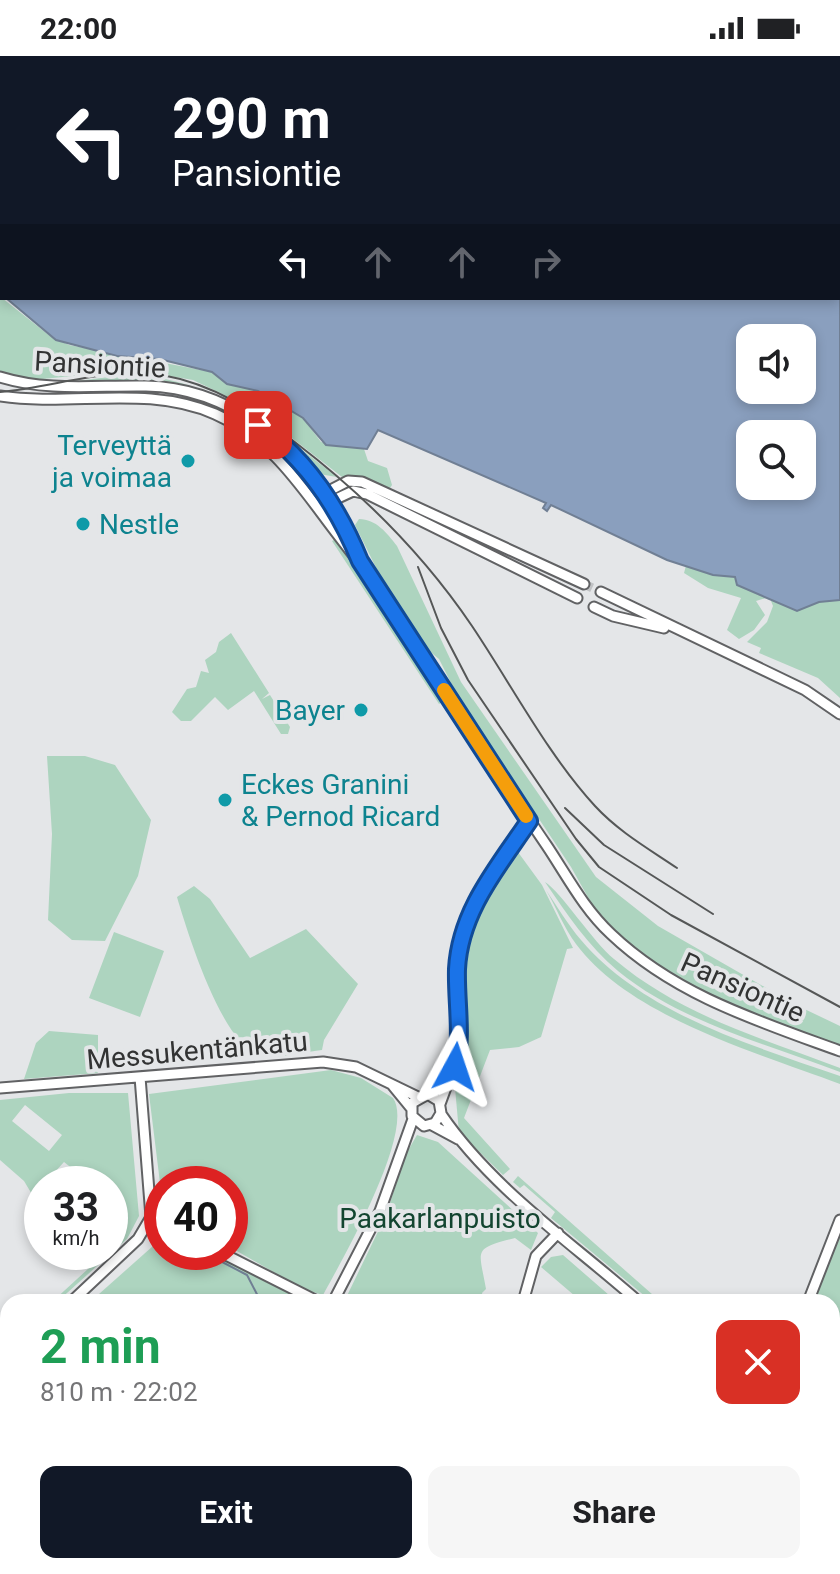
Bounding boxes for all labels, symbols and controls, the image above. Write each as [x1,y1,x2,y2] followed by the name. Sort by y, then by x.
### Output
[40,11,117,46] text: 22:00
[172,86,331,152] text: 290 m
[40,88,144,192] icon: left
[172,153,341,195] text: Pansiontie
[272,240,316,284] icon: left
[356,240,400,284] icon: ahead
[440,240,484,284] icon: ahead
[524,240,568,284] icon: right
[736,324,816,500] map controls
[736,324,816,404] button: sound
[33,345,167,384] street label: Pansiontie
[224,391,292,459] pin
[236,403,280,447] icon: arrive
[736,420,816,500] button: search
[51,429,172,494] place label: Terveyttä ja voimaa
[179,452,197,470] marker: Terveyttä ja voimaa
[99,508,179,541] place label: Nestle
[74,515,92,533] marker: Nestle
[275,694,345,727] place label: Bayer
[352,701,370,719] marker: Bayer
[241,768,440,833] place label: Eckes Granini & Pernod Ricard
[216,791,234,809] marker: Eckes Granini & Pernod Ricard
[676,946,810,1029] street label: Pansiontie
[85,1024,309,1077] street label: Messukentänkatu
[413,1025,497,1109] position arrow
[144,1166,248,1270] speed limit sign: 40
[53,1184,99,1231] text: 33
[339,1202,541,1235] park label: Paakarlanpuisto
[53,1226,99,1250] text: km/h
[40,1318,161,1375] text: 2 min
[716,1320,800,1404] button: close
[40,1377,198,1407] text: 810 m · 22:02
[40,1466,412,1558] button: Exit
[428,1466,800,1558] button: Share

